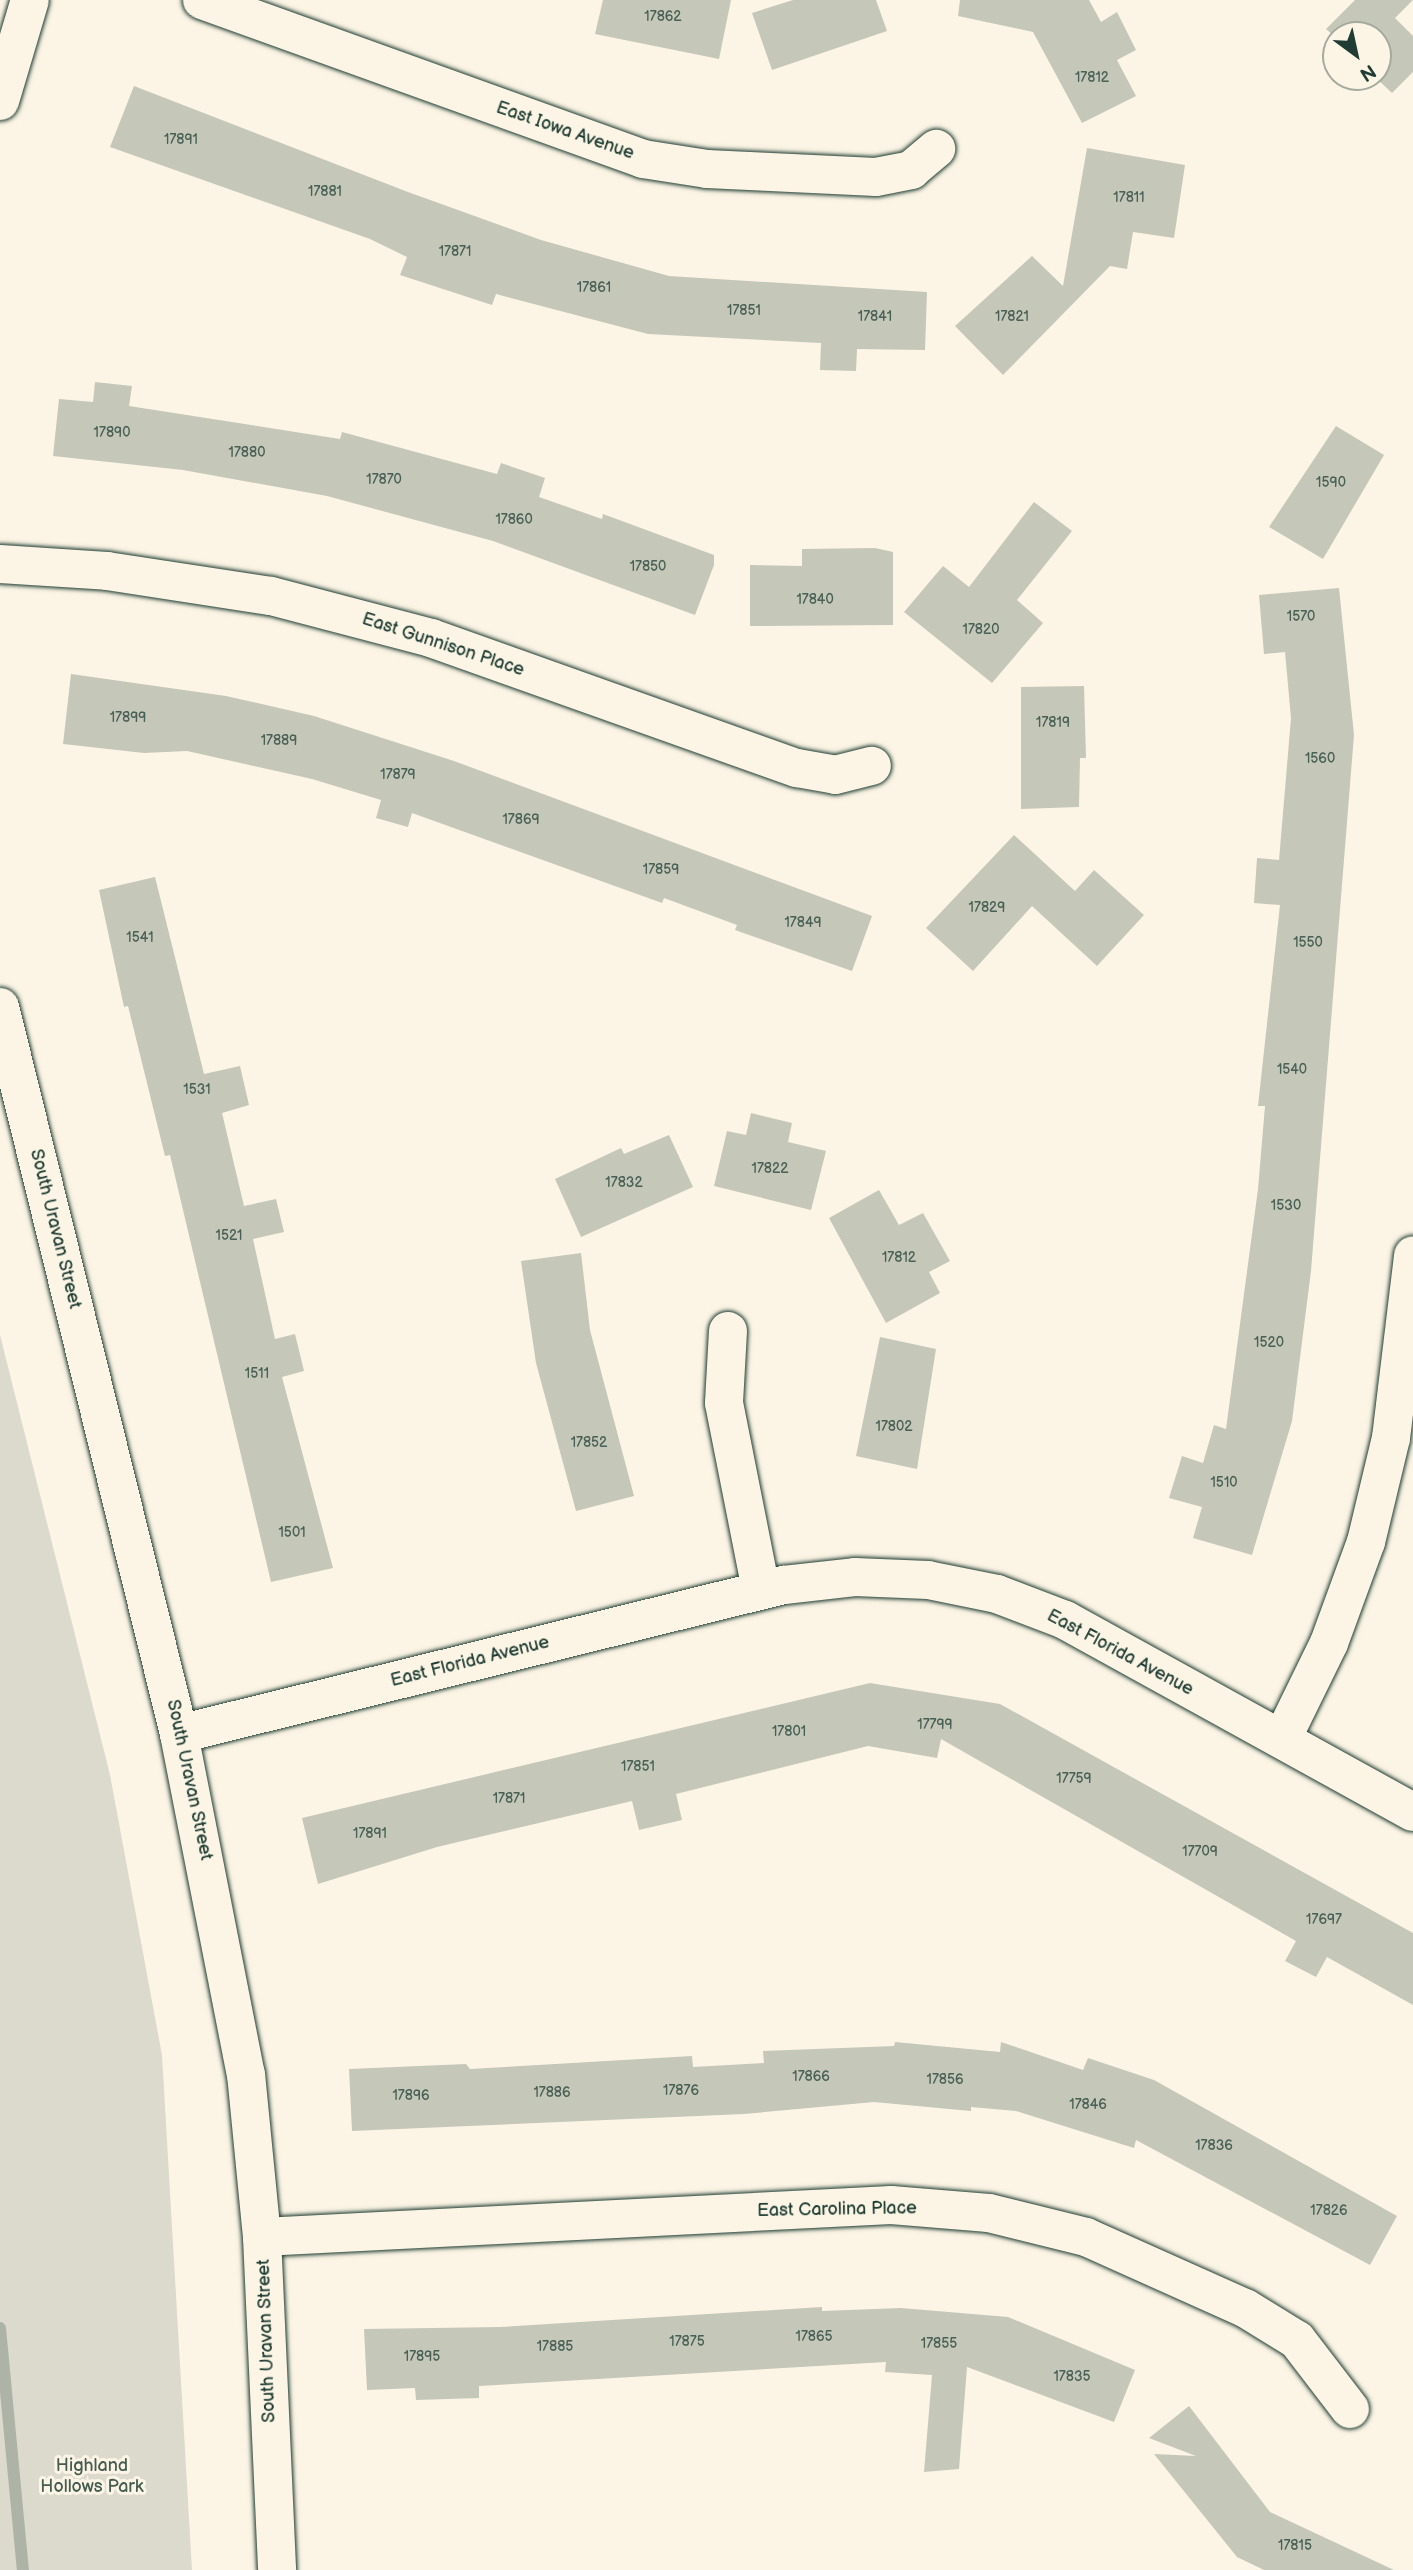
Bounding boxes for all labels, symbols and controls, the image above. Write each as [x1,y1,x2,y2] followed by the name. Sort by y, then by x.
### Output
[644,9,682,25] house number: 17862
[1322,21,1392,91] north arrow
[1355,59,1380,86] text: N
[1075,70,1109,86] house number: 17812
[493,97,637,165] street label: East Iowa Avenue
[164,132,198,148] house number: 17891
[308,184,342,200] house number: 17881
[1113,190,1145,206] house number: 17811
[439,244,471,260] house number: 17871
[577,280,611,296] house number: 17861
[727,303,761,319] house number: 17851
[858,309,892,325] house number: 17841
[995,309,1029,325] house number: 17821
[94,425,130,441] house number: 17890
[229,445,265,461] house number: 17880
[366,472,402,488] house number: 17870
[1316,475,1346,491] house number: 1590
[495,512,533,528] house number: 17860
[630,559,666,575] house number: 17850
[796,592,834,608] house number: 17840
[359,609,527,681] street label: East Gunnison Place
[1287,609,1315,625] house number: 1570
[963,622,999,638] house number: 17820
[110,710,146,726] house number: 17899
[1036,715,1070,731] house number: 17819
[261,733,297,749] house number: 17889
[1305,751,1335,767] house number: 1560
[380,767,416,783] house number: 17879
[502,812,540,828] house number: 17869
[643,862,679,878] house number: 17859
[969,900,1005,916] house number: 17829
[784,915,822,931] house number: 17849
[126,930,154,946] house number: 1541
[1293,935,1323,951] house number: 1550
[1277,1062,1307,1078] house number: 1540
[183,1082,211,1098] house number: 1531
[25,1147,85,1311] street label: South Uravan Street
[752,1161,788,1177] house number: 17822
[605,1175,643,1191] house number: 17832
[1271,1198,1301,1214] house number: 1530
[216,1228,242,1244] house number: 1521
[882,1250,916,1266] house number: 17812
[1254,1335,1284,1351] house number: 1520
[245,1366,269,1382] house number: 1511
[876,1419,912,1435] house number: 17802
[571,1435,607,1451] house number: 17852
[1210,1475,1238,1491] house number: 1510
[278,1525,306,1541] house number: 1501
[1043,1605,1197,1701] street label: East Florida Avenue
[388,1632,552,1692] street label: East Florida Avenue
[161,1698,217,1862] street label: South Uravan Street
[917,1717,953,1733] house number: 17799
[772,1724,806,1740] house number: 17801
[621,1759,655,1775] house number: 17851
[1056,1771,1092,1787] house number: 17759
[493,1791,525,1807] house number: 17871
[353,1826,387,1842] house number: 17891
[1182,1844,1218,1860] house number: 17709
[1306,1912,1342,1928] house number: 17697
[792,2069,830,2085] house number: 17866
[926,2072,964,2088] house number: 17856
[663,2083,699,2099] house number: 17876
[533,2085,571,2101] house number: 17886
[392,2088,430,2104] house number: 17896
[1069,2097,1107,2113] house number: 17846
[1195,2138,1233,2154] house number: 17836
[757,2198,917,2222] street label: East Carolina Place
[1310,2203,1348,2219] house number: 17826
[253,2259,281,2423] street label: South Uravan Street
[795,2329,833,2345] house number: 17865
[669,2334,705,2350] house number: 17875
[921,2336,957,2352] house number: 17855
[537,2339,573,2355] house number: 17885
[404,2349,440,2365] house number: 17895
[1053,2369,1091,2385] house number: 17835
[40,2456,144,2498] park label: Highland Hollows Park
[1278,2538,1312,2554] house number: 17815

